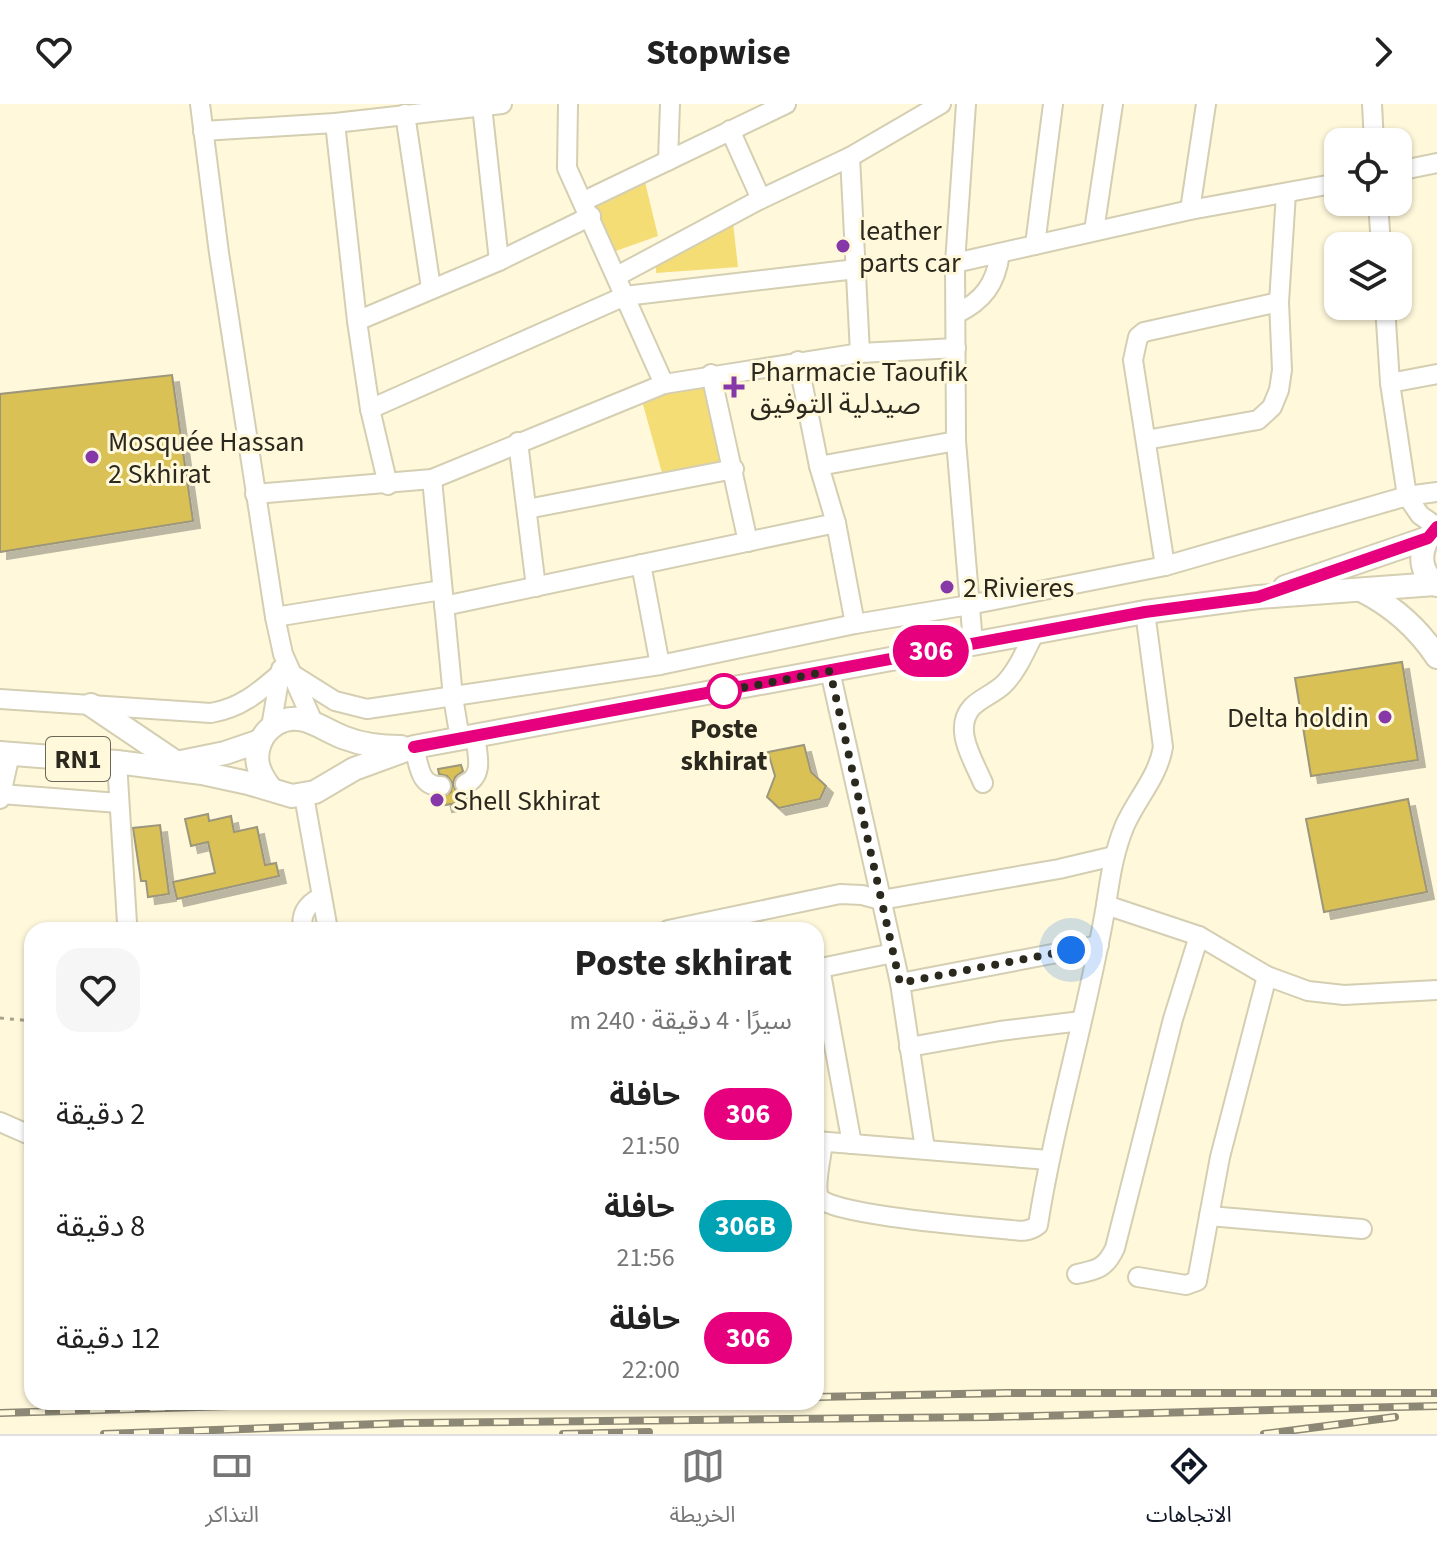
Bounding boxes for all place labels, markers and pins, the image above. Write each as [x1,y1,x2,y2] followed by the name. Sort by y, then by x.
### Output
[859,211,961,283] place label: leather parts car
[834,237,852,255] marker: leather parts car
[750,352,968,424] place label: Pharmacie Taoufik صيدلية التوفيق
[725,378,743,396] marker: Pharmacie Taoufik صيدلية التوفيق
[108,422,305,494] place label: Mosquée Hassan 2 Skhirat
[83,448,101,466] marker: Mosquée Hassan 2 Skhirat
[963,568,1074,608] place label: 2 Rivieres
[938,578,956,596] marker: 2 Rivieres
[707,674,741,708] marker: Poste skhirat
[1227,698,1369,738] place label: Delta holdin
[1376,708,1394,726] marker: Delta holdin
[681,709,768,781] place label: Poste skhirat
[453,781,601,821] place label: Shell Skhirat
[428,791,446,809] marker: Shell Skhirat

